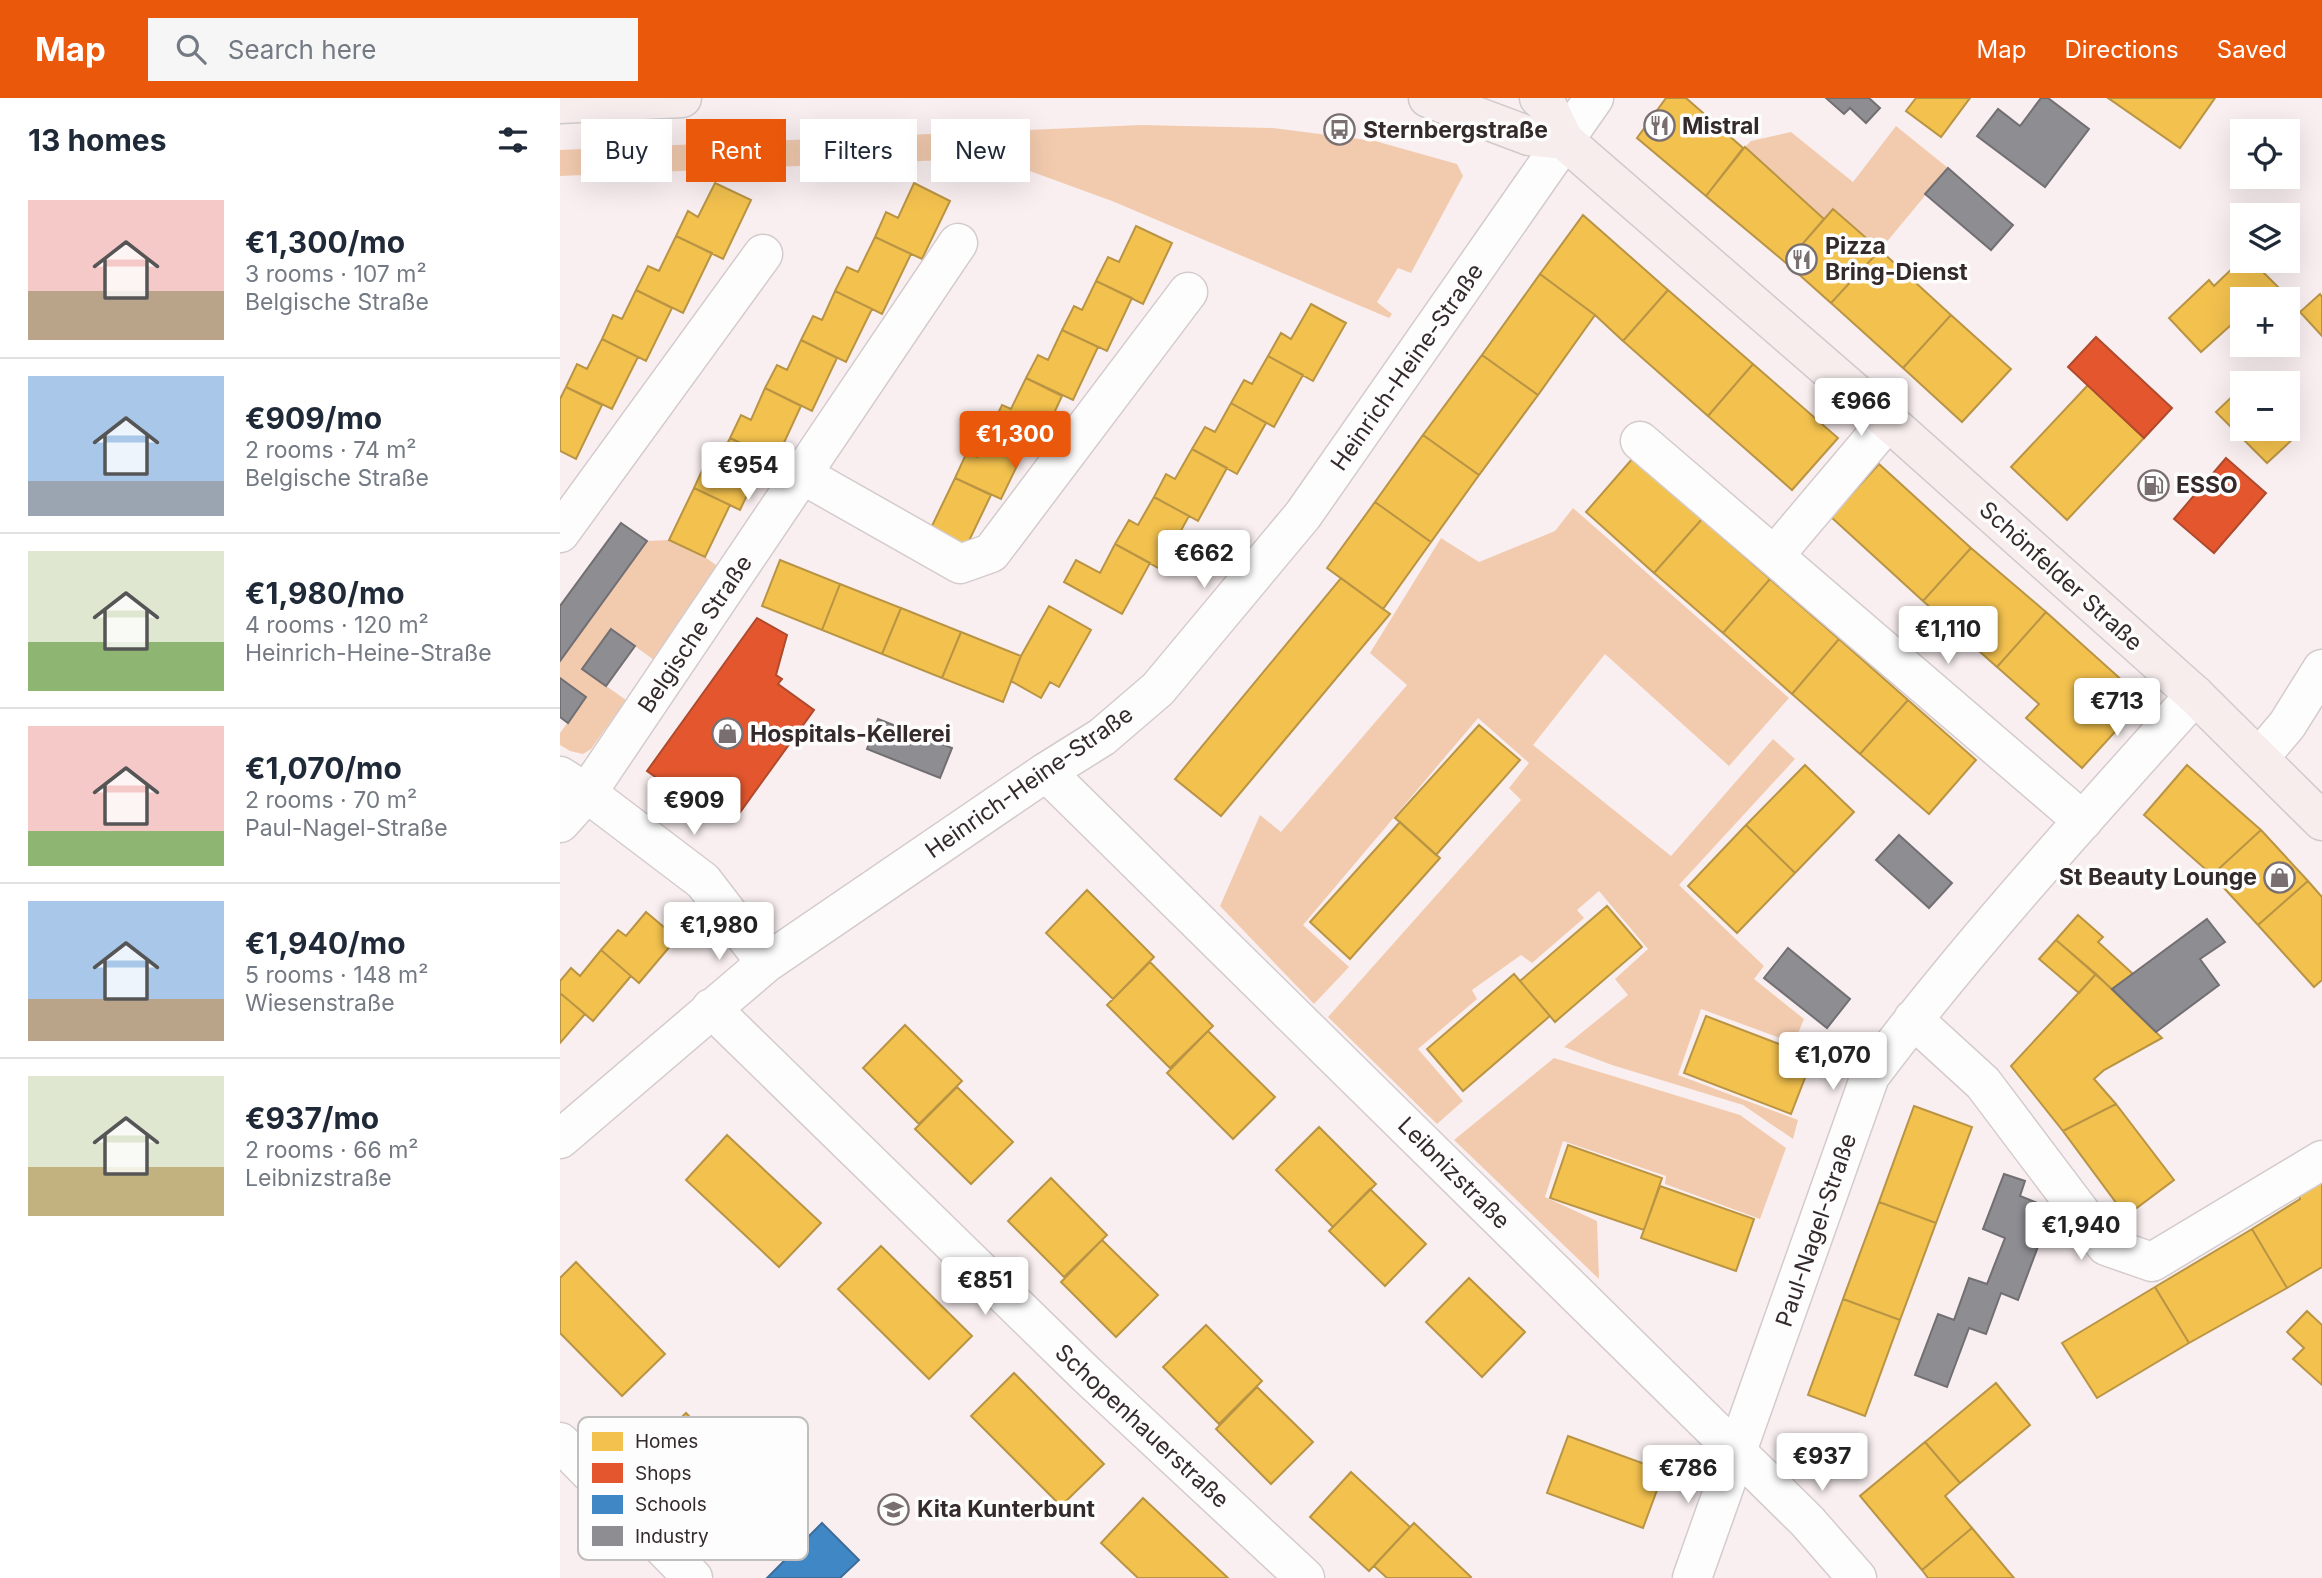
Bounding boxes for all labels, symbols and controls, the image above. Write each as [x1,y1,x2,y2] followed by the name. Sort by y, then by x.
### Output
[148,18,638,81] search box
[35,29,106,69] text: Map
[172,30,210,68] icon: search
[228,34,376,65] text: Search here
[1977,35,2026,64] text: Map
[2064,35,2179,64] text: Directions
[2217,35,2287,64] text: Saved
[1642,109,1676,143] restaurant icon: Mistral
[1682,112,1760,140] place label: Mistral
[1323,113,1357,147] bus stop icon: Sternbergstraße
[1363,116,1548,144] place label: Sternbergstraße
[581,119,672,182] chip: Buy
[686,119,786,182] chip: Rent
[800,119,917,182] chip: Filters
[931,119,1030,182] chip: New
[2230,119,2300,441] map controls
[2230,119,2300,189] button: locate
[494,121,532,159] icon: filters
[28,122,167,158] text: 13 homes
[2230,203,2300,273] button: layers
[245,224,405,260] text: €1,300/mo
[84,228,168,312] icon: home
[1825,232,1968,286] place label: Pizza Bring-Dienst
[1785,242,1819,276] restaurant icon: Pizza Bring-Dienst
[1325,258,1489,476] street label: Heinrich-Heine-Straße
[245,260,427,288] text: 3 rooms · 107 m²
[2230,287,2300,357] button: +
[245,288,429,316] text: Belgische Straße
[2230,371,2300,441] button: −
[1820,378,1902,438] pin: €966
[1831,387,1891,415] text: €966
[245,400,382,436] text: €909/mo
[84,404,168,488] icon: home
[958,412,1072,471] pin: €1,300
[976,420,1054,448] text: €1,300
[245,436,417,464] text: 2 rooms · 74 m²
[707,442,789,502] pin: €954
[718,451,778,479] text: €954
[245,464,429,492] text: Belgische Straße
[2136,468,2170,502] fuel station icon: ESSO
[2176,471,2238,499] place label: ESSO
[1974,495,2148,657] street label: Schönfelder Straße
[1163,531,1245,590] pin: €662
[1174,539,1234,567] text: €662
[632,550,758,718] street label: Belgische Straße
[245,575,405,611] text: €1,980/mo
[84,579,168,663] icon: home
[1891,606,2005,666] pin: €1,110
[245,611,429,639] text: 4 rooms · 120 m²
[1915,615,1981,643] text: €1,110
[245,639,492,667] text: Heinrich-Heine-Straße
[2076,678,2158,738] pin: €713
[2090,687,2144,715] text: €713
[920,700,1138,864] street label: Heinrich-Heine-Straße
[710,717,744,751] shop icon: Hospitals-Kellerei
[750,720,951,748] place label: Hospitals-Kellerei
[245,750,402,786] text: €1,070/mo
[84,754,168,838] icon: home
[653,778,735,837] pin: €909
[245,786,417,814] text: 2 rooms · 70 m²
[663,786,725,814] text: €909
[245,814,448,842] text: Paul-Nagel-Straße
[2263,860,2297,894] shop icon: St Beauty Lounge
[2059,863,2257,891] place label: St Beauty Lounge
[662,902,776,962] pin: €1,980
[680,911,758,939] text: €1,980
[245,925,406,961] text: €1,940/mo
[84,929,168,1013] icon: home
[245,961,428,989] text: 5 rooms · 148 m²
[245,989,395,1017] text: Wiesenstraße
[1776,1032,1890,1092] pin: €1,070
[1795,1041,1871,1069] text: €1,070
[245,1100,379,1136] text: €937/mo
[84,1104,168,1188] icon: home
[1392,1111,1516,1235] street label: Leibnizstraße
[1770,1130,1862,1330] street label: Paul-Nagel-Straße
[245,1136,419,1164] text: 2 rooms · 66 m²
[245,1164,392,1192] text: Leibnizstraße
[2024,1202,2138,1262] pin: €1,940
[2041,1211,2121,1239] text: €1,940
[944,1258,1026,1317] pin: €851
[957,1266,1013,1294] text: €851
[1049,1338,1235,1514] street label: Schopenhauerstraße
[578,1417,808,1560] legend
[635,1430,698,1453] text: Homes
[1781,1434,1863,1493] pin: €937
[1793,1442,1851,1470] text: €937
[1647,1446,1729,1505] pin: €786
[1659,1454,1717,1482] text: €786
[635,1462,691,1485] text: Shops
[877,1492,911,1526] school or university icon: Kita Kunterbunt
[635,1493,707,1516] text: Schools
[917,1495,1095,1523] place label: Kita Kunterbunt
[635,1525,709,1548] text: Industry

